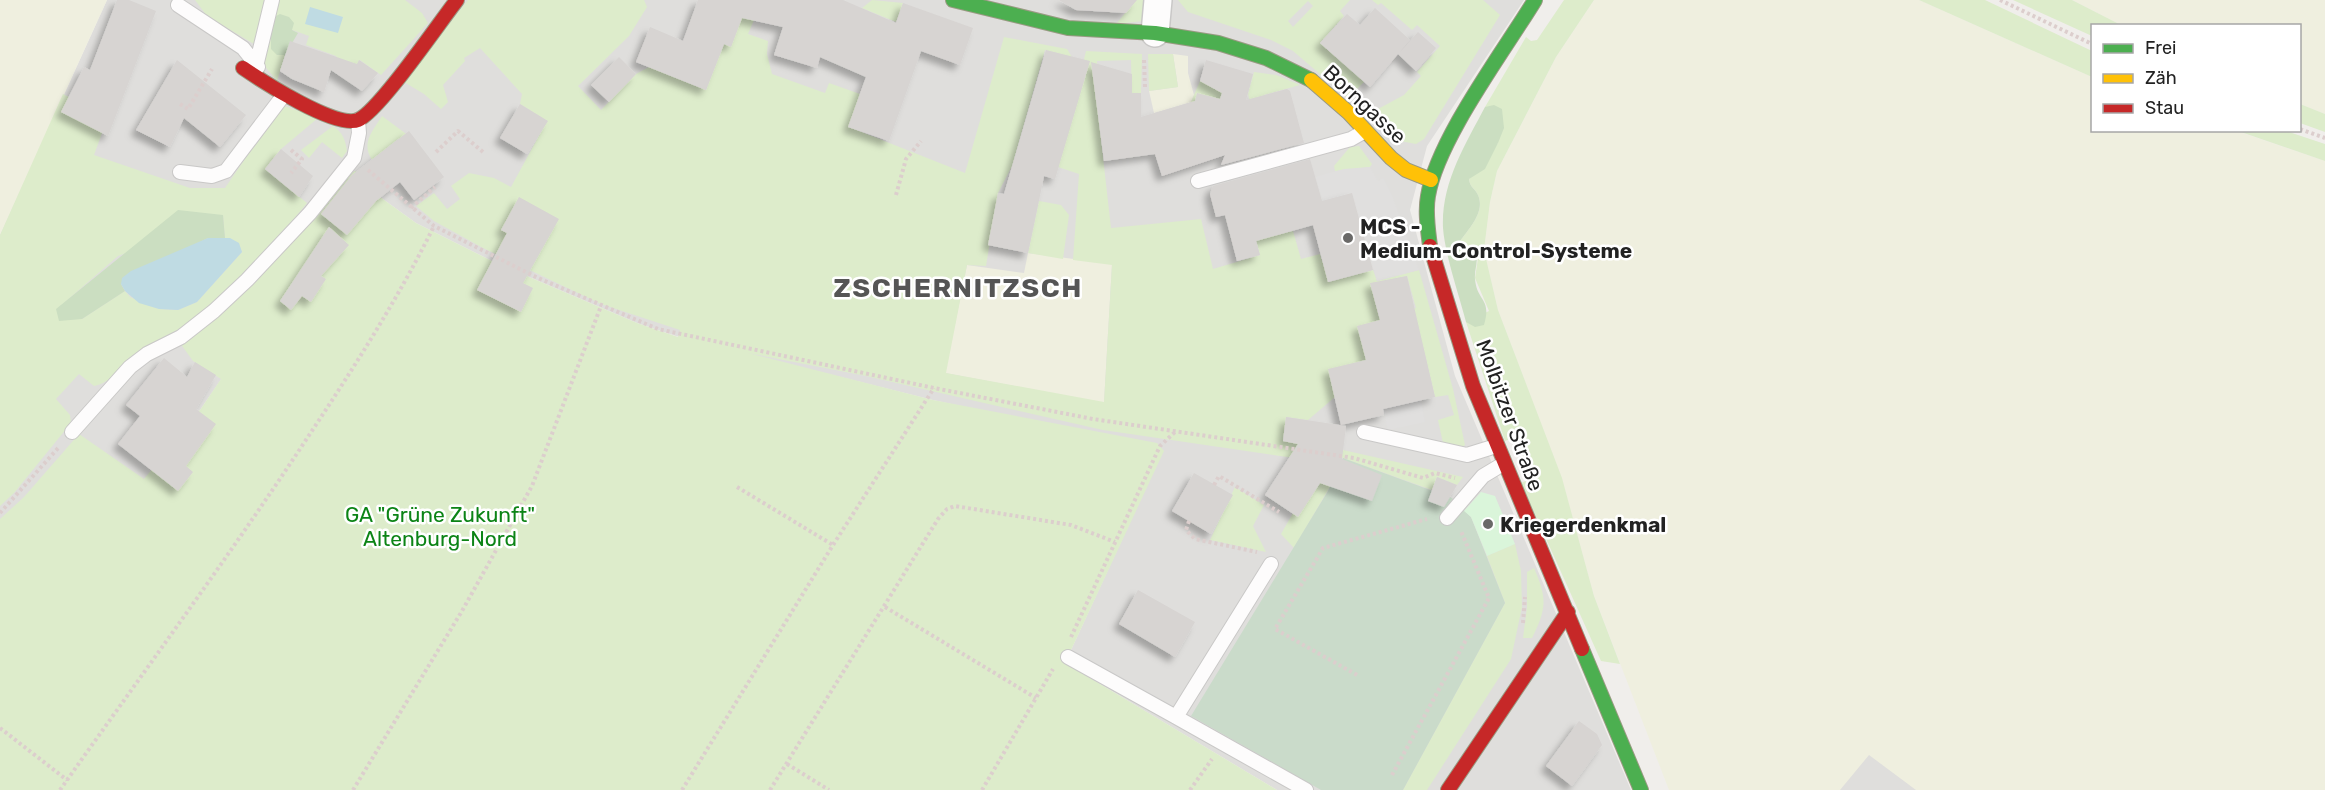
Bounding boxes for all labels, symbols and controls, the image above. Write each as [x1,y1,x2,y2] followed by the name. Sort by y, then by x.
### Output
[2091,24,2301,132] legend
[2145,37,2176,59] text: Frei
[1318,59,1412,149] street label: Borngasse
[2145,67,2177,89] text: Zäh
[2145,97,2184,119] text: Stau
[1360,214,1632,263] place label: MCS - Medium-Control-Systeme
[1341,231,1355,245] marker: MCS - Medium-Control-Systeme
[833,272,1083,304] district label: ZSCHERNITZSCH
[1471,336,1549,494] street label: Molbitzer Straße
[345,502,535,551] park label: GA "Grüne Zukunft" Altenburg-Nord
[1500,512,1666,537] place label: Kriegerdenkmal
[1481,517,1495,531] marker: Kriegerdenkmal

